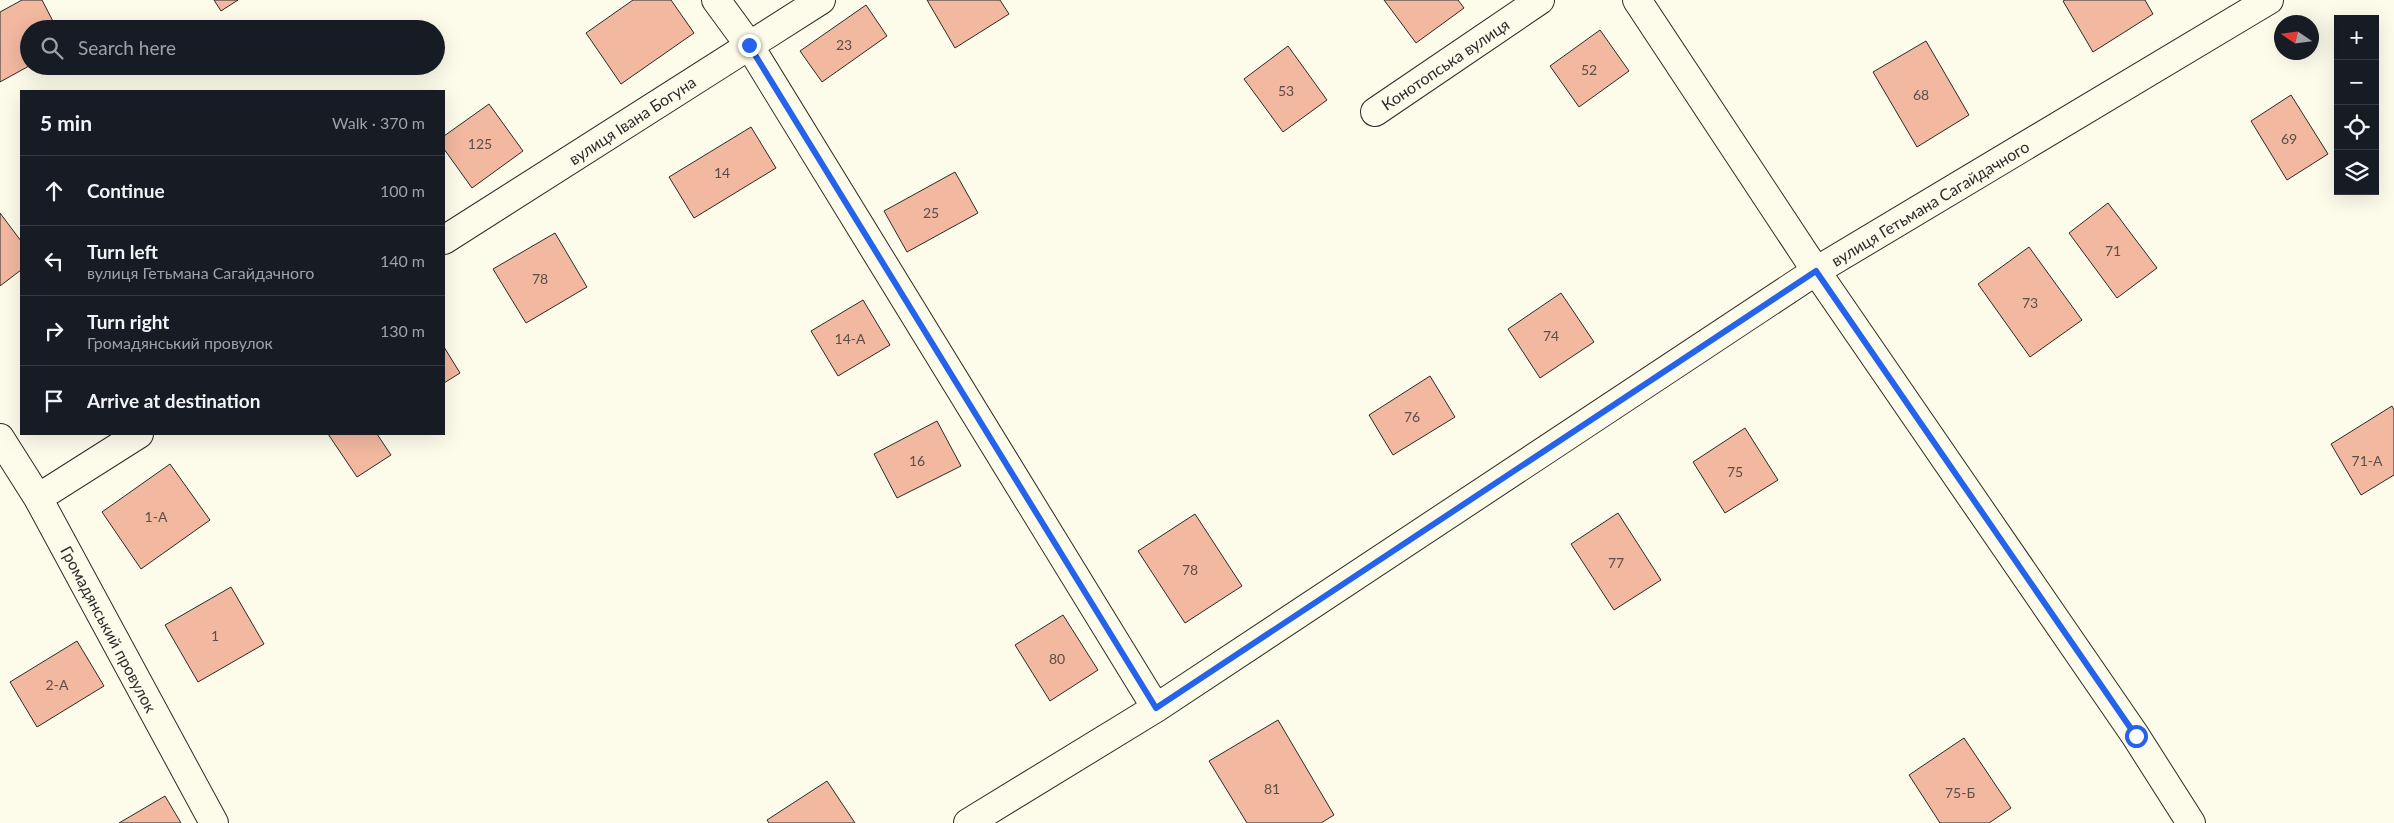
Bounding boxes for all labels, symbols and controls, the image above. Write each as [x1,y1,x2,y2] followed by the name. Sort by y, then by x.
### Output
[1378,14,1512,114] street label: Конотопська вулиця
[2274,15,2319,60] north arrow
[2334,15,2379,195] map controls
[2334,15,2379,60] button: +
[20,20,445,75] search box
[38,34,66,62] icon: search
[738,34,761,57] route end
[78,36,176,59] text: Search here
[836,36,852,53] house number: 23
[2334,60,2379,105] button: −
[1581,61,1597,78] house number: 52
[565,72,699,168] street label: вулиця Івана Богуна
[1278,82,1294,99] house number: 53
[1913,86,1929,103] house number: 68
[2334,105,2379,150] button: locate
[40,110,92,135] text: 5 min
[332,113,425,132] text: Walk · 370 m
[2281,130,2297,147] house number: 69
[468,135,492,152] house number: 125
[1828,136,2032,270] street label: вулиця Гетьмана Сагайдачного
[2334,150,2379,195] button: layers
[714,164,730,181] house number: 14
[40,177,68,205] icon: ahead
[87,179,165,202] text: Continue
[380,181,425,200] text: 100 m
[923,204,939,221] house number: 25
[87,240,158,263] text: Turn left
[2105,242,2121,259] house number: 71
[40,247,68,275] icon: left
[380,251,425,270] text: 140 m
[87,263,314,282] text: вулиця Гетьмана Сагайдачного
[532,270,548,287] house number: 78
[2022,294,2038,311] house number: 73
[87,310,169,333] text: Turn right
[40,317,68,345] icon: right
[380,321,425,340] text: 130 m
[1543,327,1559,344] house number: 74
[835,330,866,347] house number: 14-А
[87,333,273,352] text: Громадянський провулок
[40,387,68,415] icon: arrive
[87,389,260,412] text: Arrive at destination
[1404,408,1420,425] house number: 76
[909,452,925,469] house number: 16
[2352,452,2383,469] house number: 71-А
[1727,463,1743,480] house number: 75
[145,508,168,525] house number: 1-А
[57,542,161,716] street label: Громадянський провулок
[1608,554,1624,571] house number: 77
[1182,561,1198,578] house number: 78
[211,627,219,644] house number: 1
[1049,650,1065,667] house number: 80
[46,676,69,693] house number: 2-А
[2125,725,2148,748] route start
[1264,780,1280,797] house number: 81
[1945,784,1975,801] house number: 75-Б

